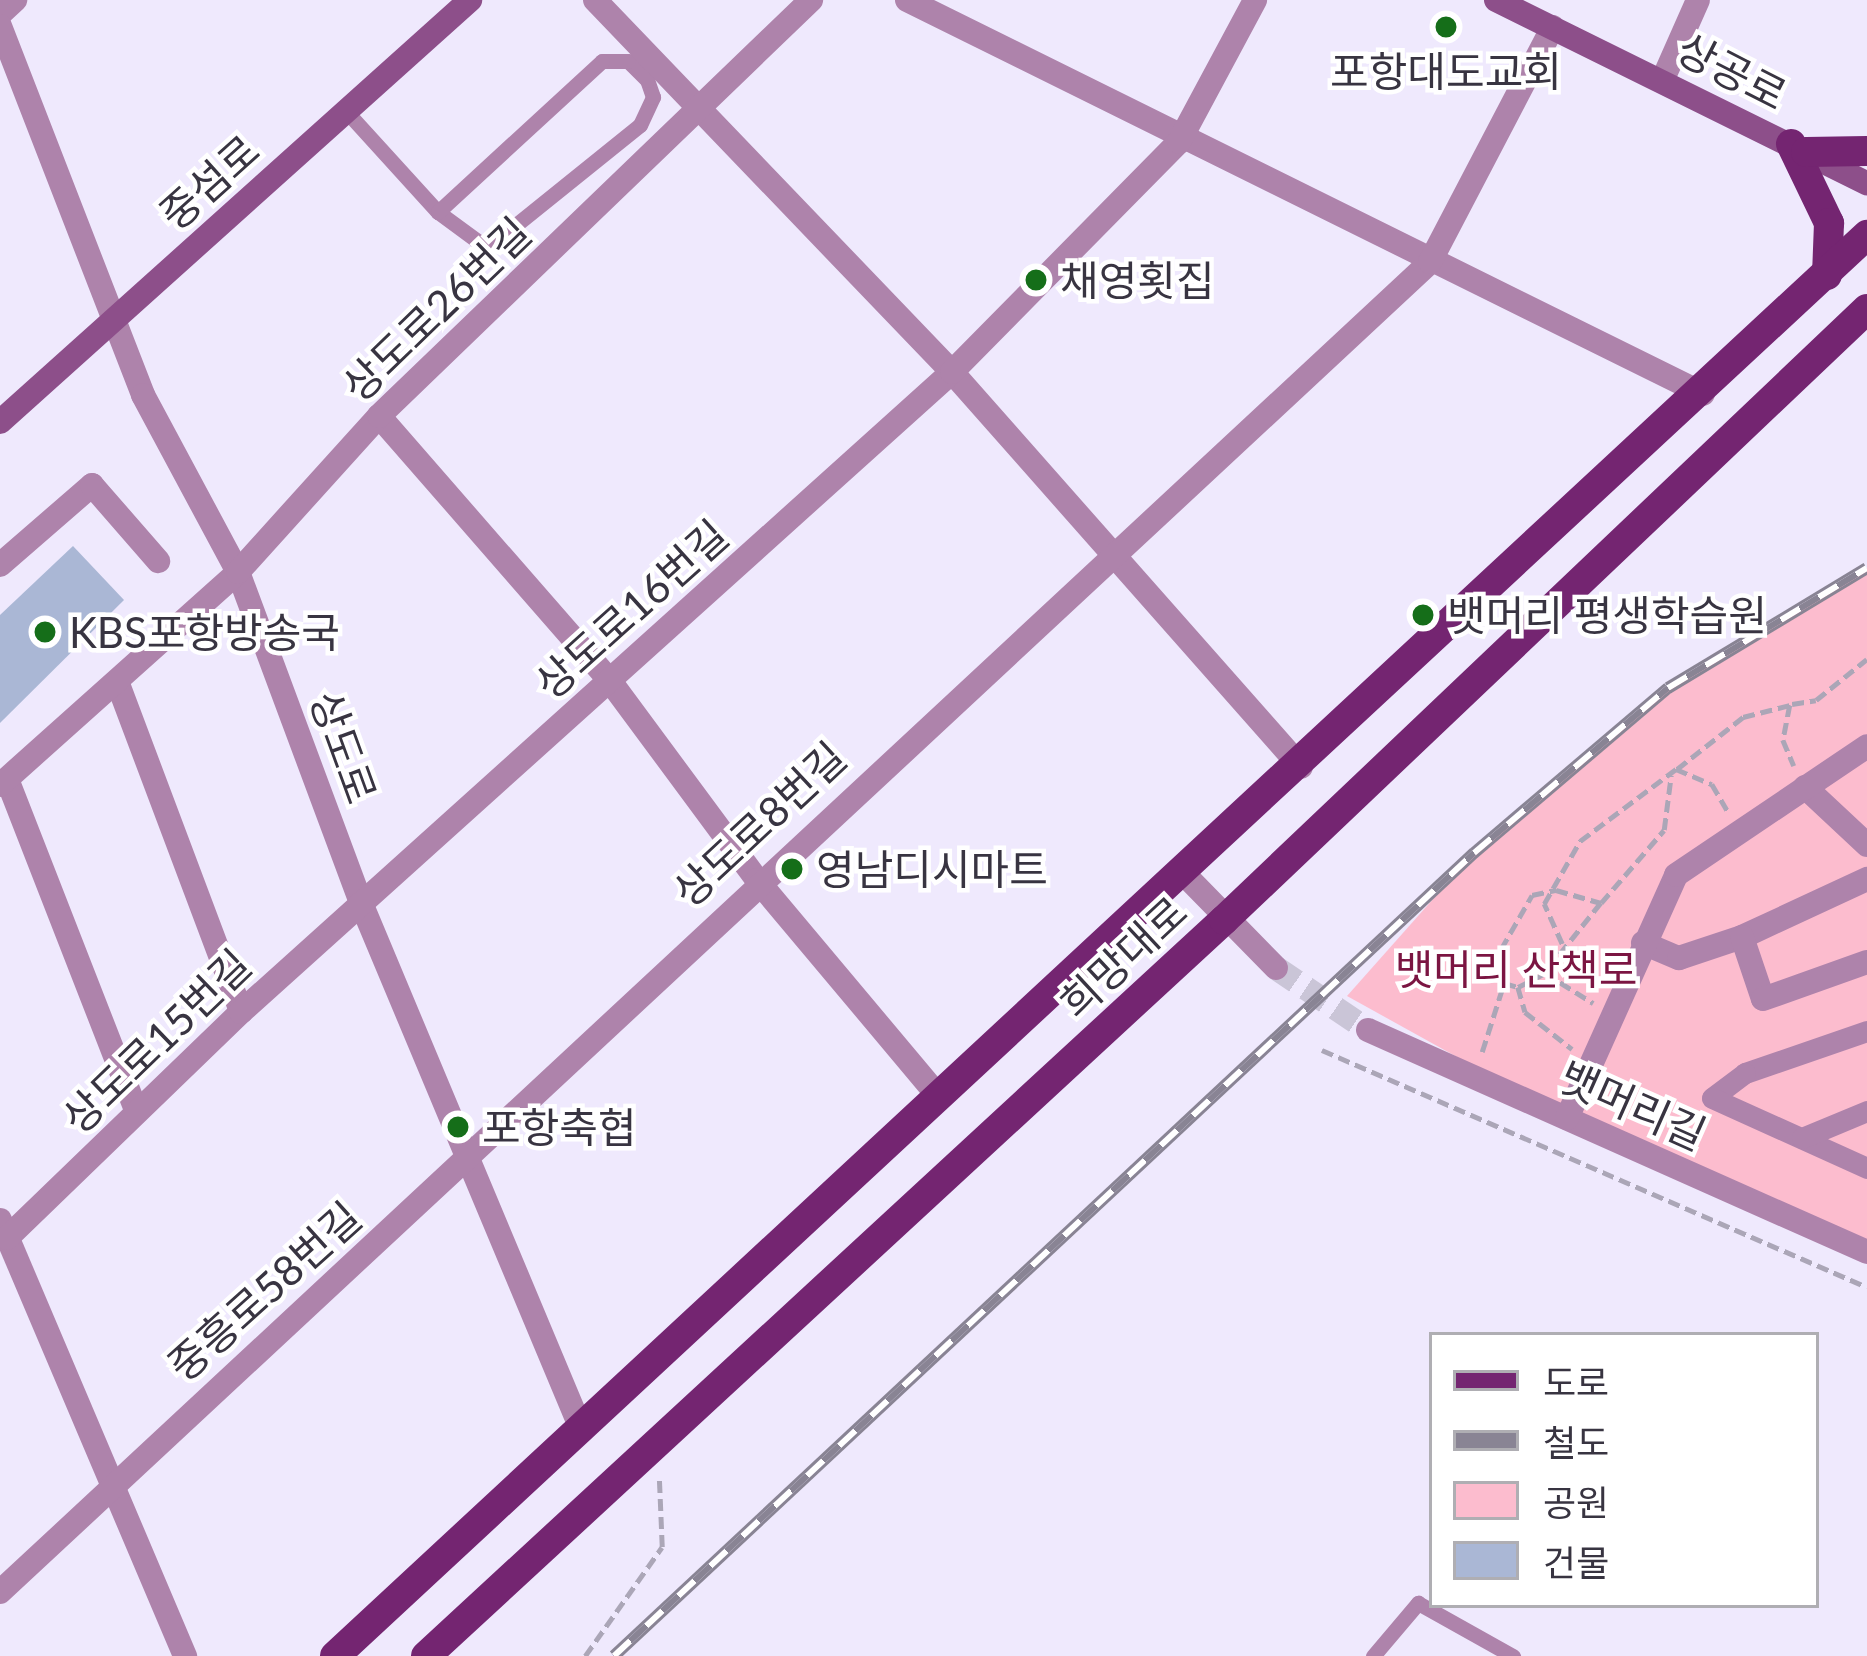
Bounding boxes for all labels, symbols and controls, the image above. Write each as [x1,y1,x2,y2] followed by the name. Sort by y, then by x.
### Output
[1433,14,1459,40] marker: 포항대도교회
[1669,22,1795,120] street label: 상공로
[1330,46,1562,96] place label: 포항대도교회
[149,124,269,240] street label: 중섬로
[331,207,541,411] street label: 상도로26번길
[1060,255,1215,305] place label: 채영횟집
[1023,267,1049,293] marker: 채영횟집
[524,509,738,709] street label: 상도로16번길
[1447,590,1767,640] place label: 뱃머리 평생학습원
[1410,602,1436,628] marker: 뱃머리 평생학습원
[69,607,340,657] place label: KBS포항방송국
[32,619,58,645] marker: KBS포항방송국
[300,684,388,810] street label: 상도로
[662,731,856,917] street label: 상도로8번길
[816,844,1048,894] place label: 영남디시마트
[779,856,805,882] marker: 영남디시마트
[1049,886,1197,1028] street label: 희망대로
[51,939,261,1143] street label: 상도로15번길
[1395,944,1637,994] park label: 뱃머리 산책로
[1552,1051,1714,1159] street label: 뱃머리길
[482,1102,637,1152] place label: 포항축협
[445,1114,471,1140] marker: 포항축협
[157,1191,371,1391] street label: 중흥로58번길
[1429,1332,1819,1608] legend
[1543,1360,1609,1404] text: 도로
[1543,1420,1609,1464] text: 철도
[1543,1480,1609,1524] text: 공원
[1543,1540,1609,1584] text: 건물

